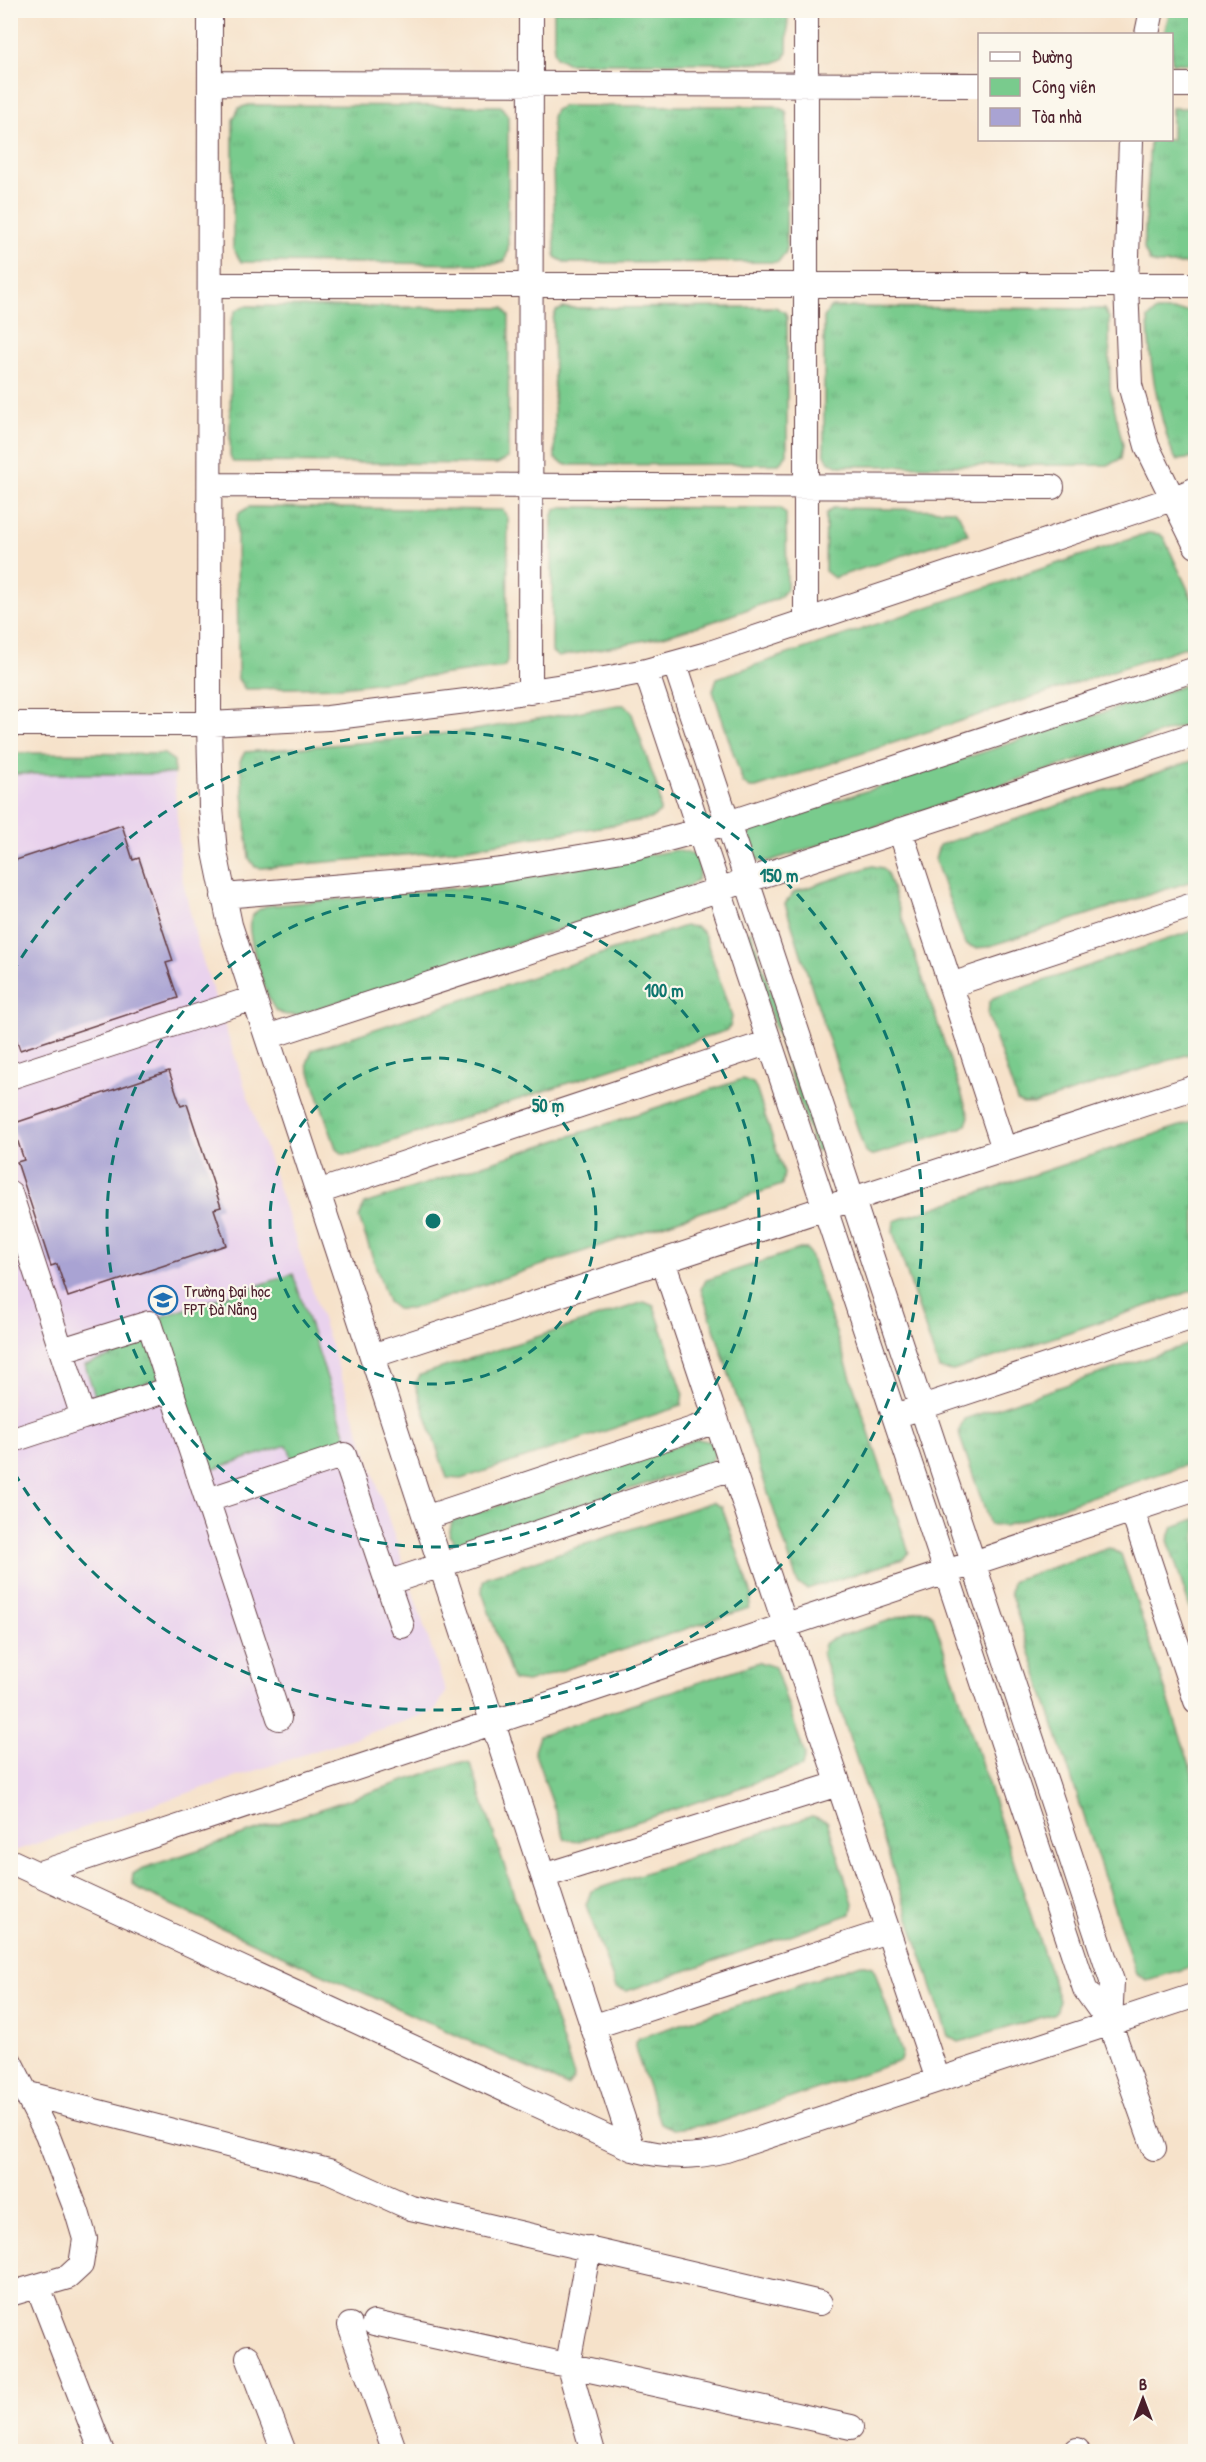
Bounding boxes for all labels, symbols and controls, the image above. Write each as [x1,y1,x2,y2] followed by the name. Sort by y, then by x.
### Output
[978,33,1173,141] legend
[1032,44,1073,69] text: Đường
[1032,74,1096,99] text: Công viên
[1032,104,1082,129] text: Tòa nhà
[760,863,798,888] text: 150 m
[644,978,684,1003] text: 100 m
[532,1093,564,1118] text: 50 m
[423,1211,443,1231] centre of rings
[183,1280,271,1320] place label: Trường Đại học FPT Đà Nẵng
[147,1284,179,1316] school or university icon: Trường Đại học FPT Đà Nẵng
[1113,2369,1173,2429] north arrow
[1139,2373,1147,2395] text: B

